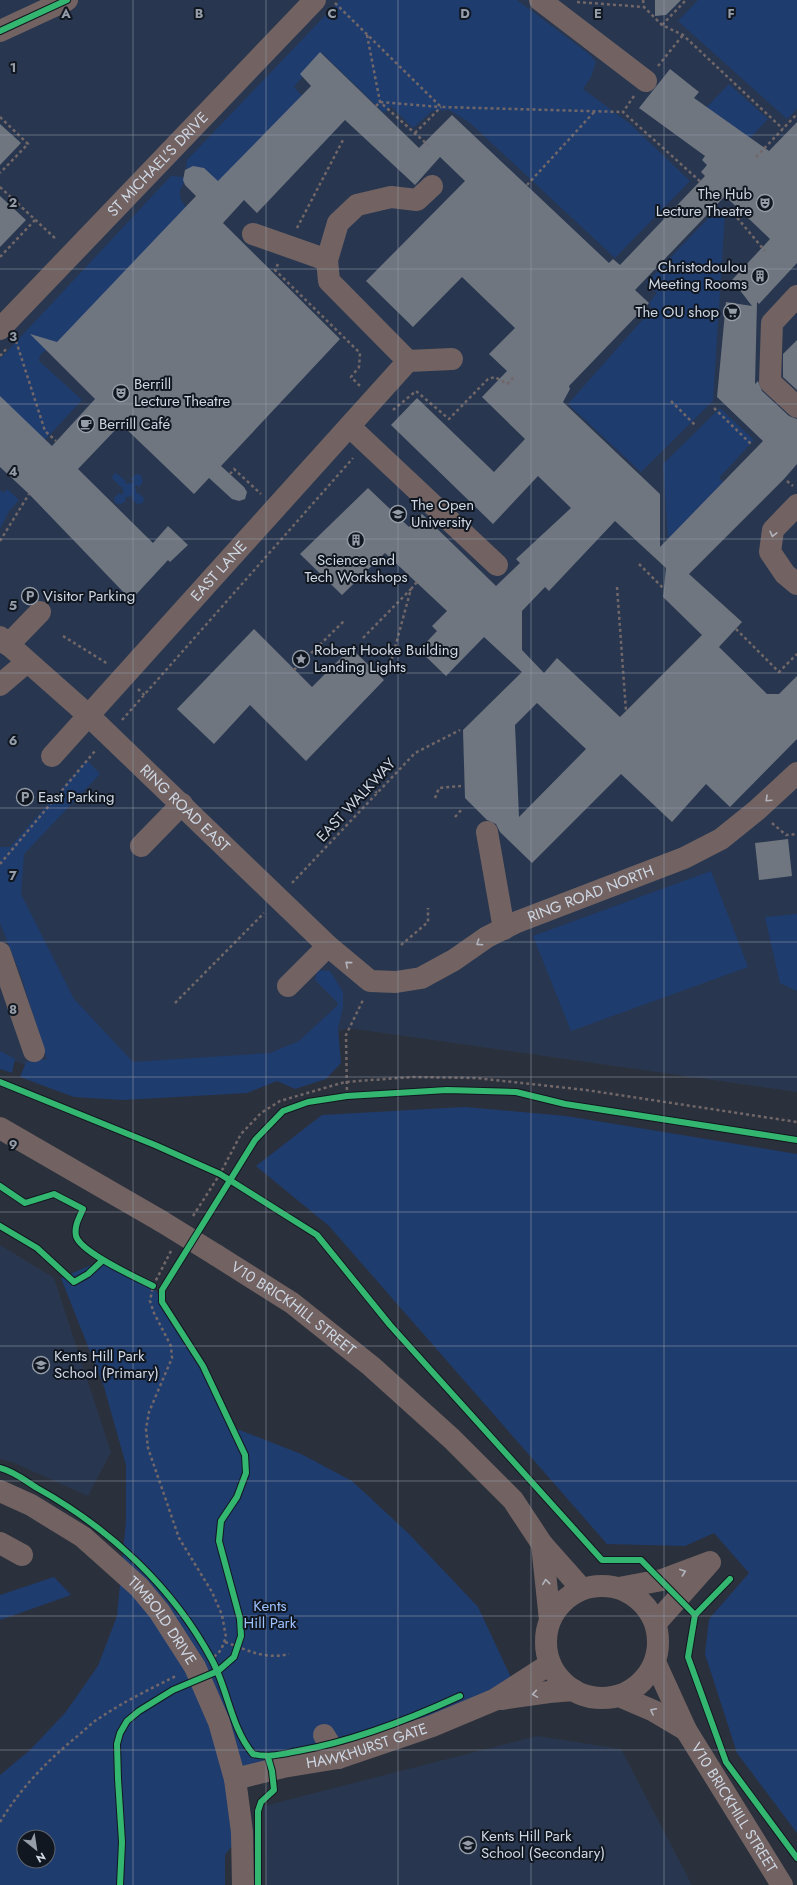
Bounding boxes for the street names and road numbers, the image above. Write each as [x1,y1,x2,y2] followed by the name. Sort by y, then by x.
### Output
[102,107,213,222] street label: ST MICHAEL'S DRIVE
[185,536,252,606] street label: EAST LANE
[311,753,401,847] street label: EAST WALKWAY
[135,759,235,857] street label: RING ROAD EAST
[524,860,657,928] street label: RING ROAD NORTH
[227,1256,360,1361] street label: V10 BRICKHILL STREET
[123,1571,202,1669] street label: TIMBOLD DRIVE
[304,1717,430,1774] street label: HAWKHURST GATE
[685,1738,783,1877] street label: V10 BRICKHILL STREET

